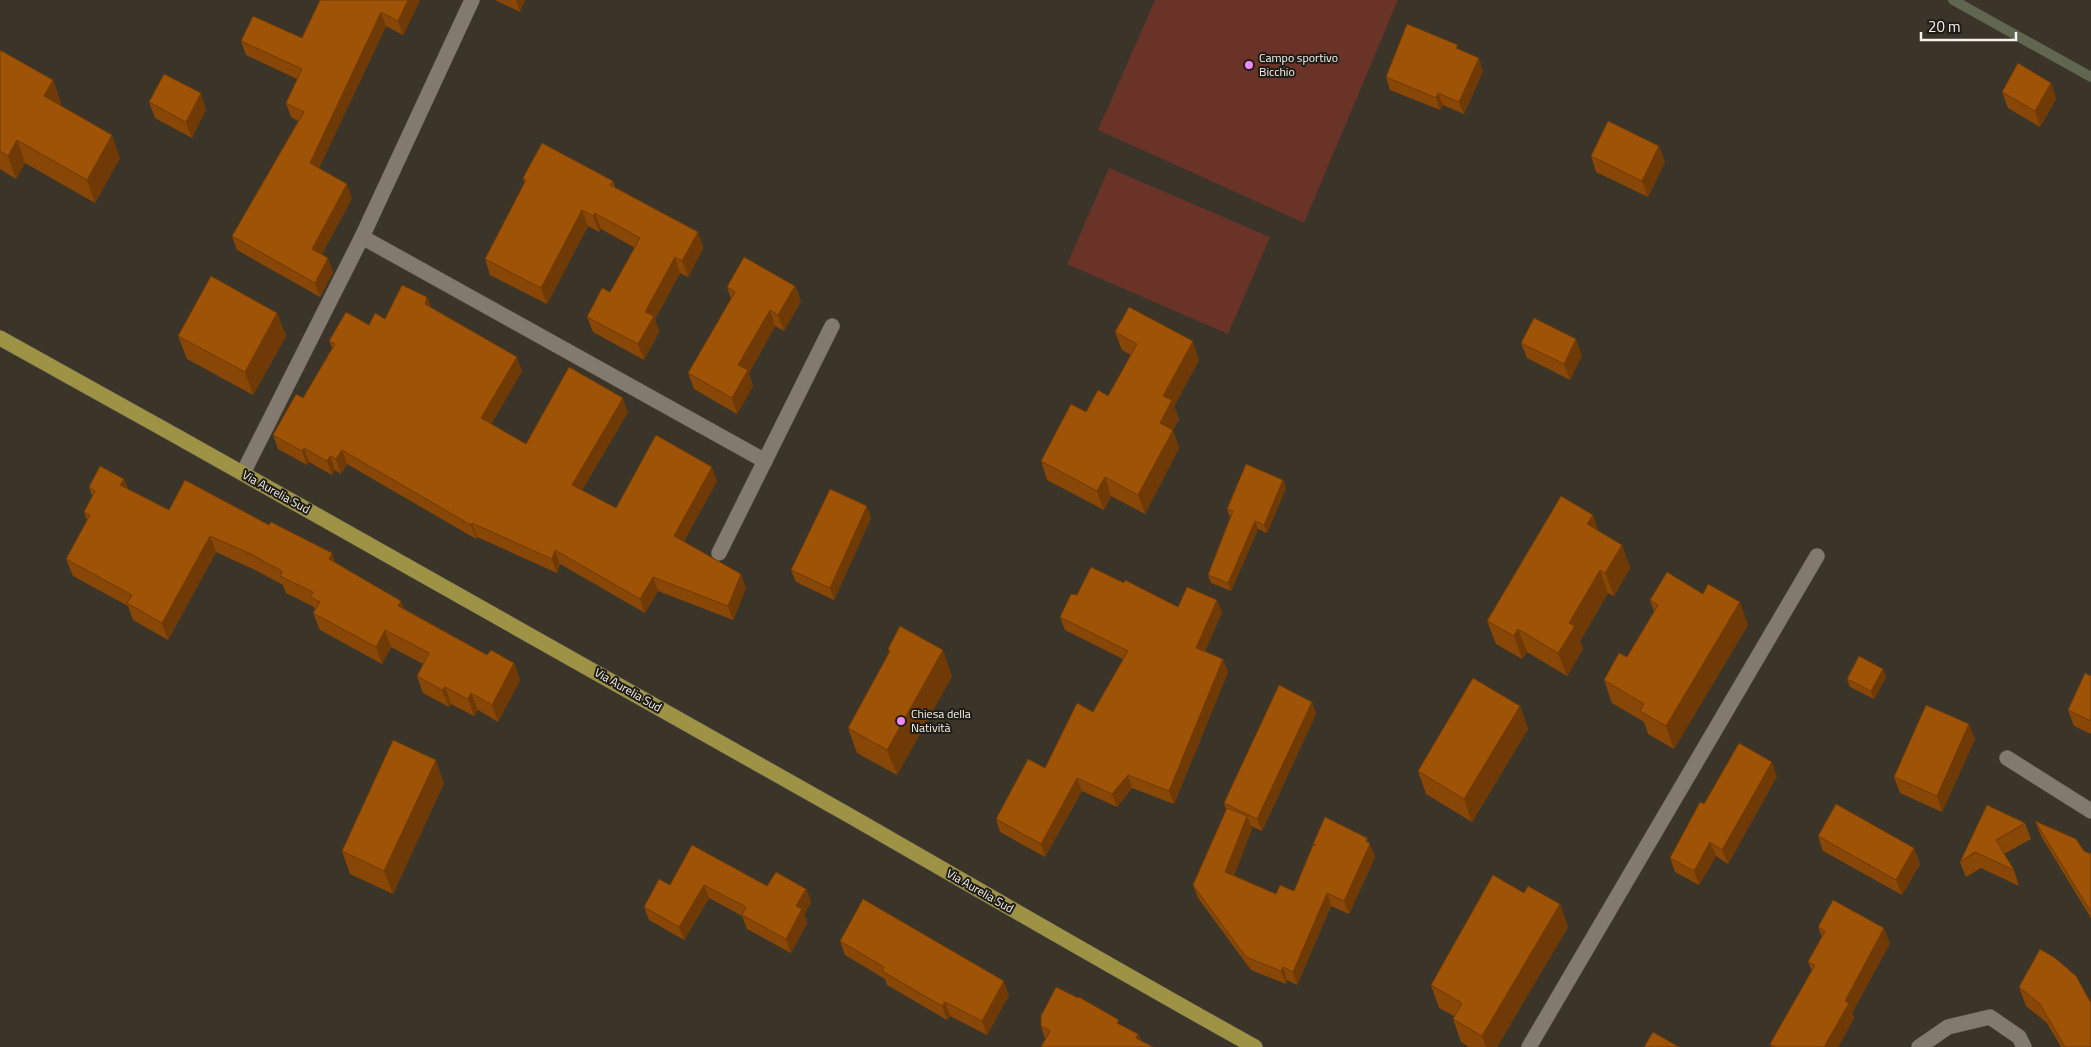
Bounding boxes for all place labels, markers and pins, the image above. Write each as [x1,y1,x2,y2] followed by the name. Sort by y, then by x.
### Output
[1259,48,1338,81] place label: Campo sportivo Bicchio
[1243,59,1255,71] marker: Campo sportivo Bicchio
[911,704,971,737] place label: Chiesa della Natività
[895,715,907,727] marker: Chiesa della Natività

